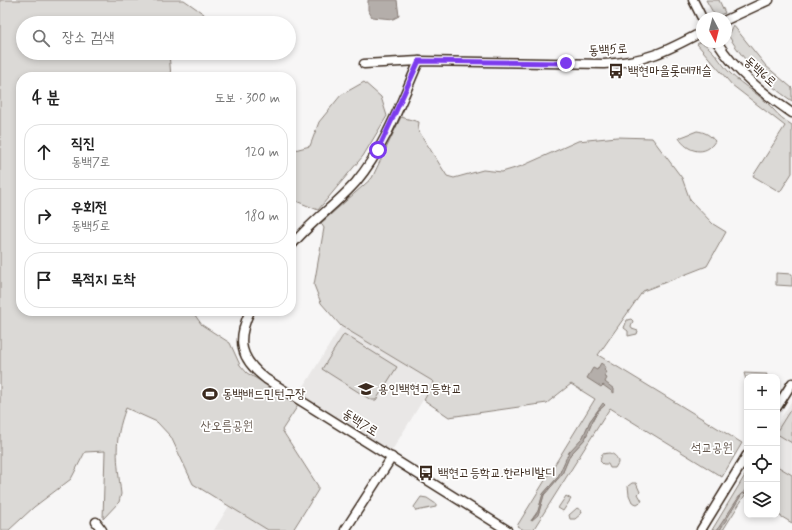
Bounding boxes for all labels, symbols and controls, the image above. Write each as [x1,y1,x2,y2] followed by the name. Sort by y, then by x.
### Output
[696,12,732,48] north arrow
[16,16,296,60] search box
[30,27,52,49] icon: search
[62,28,114,48] text: 장소 검색
[588,40,628,60] street label: 동백5로
[740,53,780,91] street label: 동백6로
[557,54,575,72] route end
[607,62,625,80] bus stop icon: 백현마을롯데캐슬
[628,63,712,80] place label: 백현마을롯데캐슬
[32,87,60,109] text: 4 분
[215,90,280,107] text: 도보 · 300 m
[71,134,95,154] text: 직진
[33,141,55,163] icon: ahead
[369,141,387,159] route start
[245,144,279,161] text: 120 m
[71,154,110,171] text: 동백7로
[71,198,107,218] text: 우회전
[33,205,55,227] icon: right
[244,208,279,225] text: 180 m
[71,218,110,235] text: 동백5로
[33,269,55,291] icon: arrive
[71,270,135,290] text: 목적지 도착
[744,374,780,518] map controls
[744,374,780,410] button: +
[357,380,375,398] school or university icon: 용인백현고등학교
[378,381,462,398] place label: 용인백현고등학교
[201,385,219,403] sports icon: 동백배드민턴구장
[222,386,306,403] place label: 동백배드민턴구장
[339,405,381,441] street label: 동백7로
[744,410,780,446] button: −
[201,418,253,435] park label: 산오름공원
[691,440,733,457] park label: 석교공원
[744,446,780,482] button: locate
[417,464,435,482] bus stop icon: 백현고등학교.한라비발디
[438,465,556,482] place label: 백현고등학교.한라비발디
[744,482,780,518] button: layers

